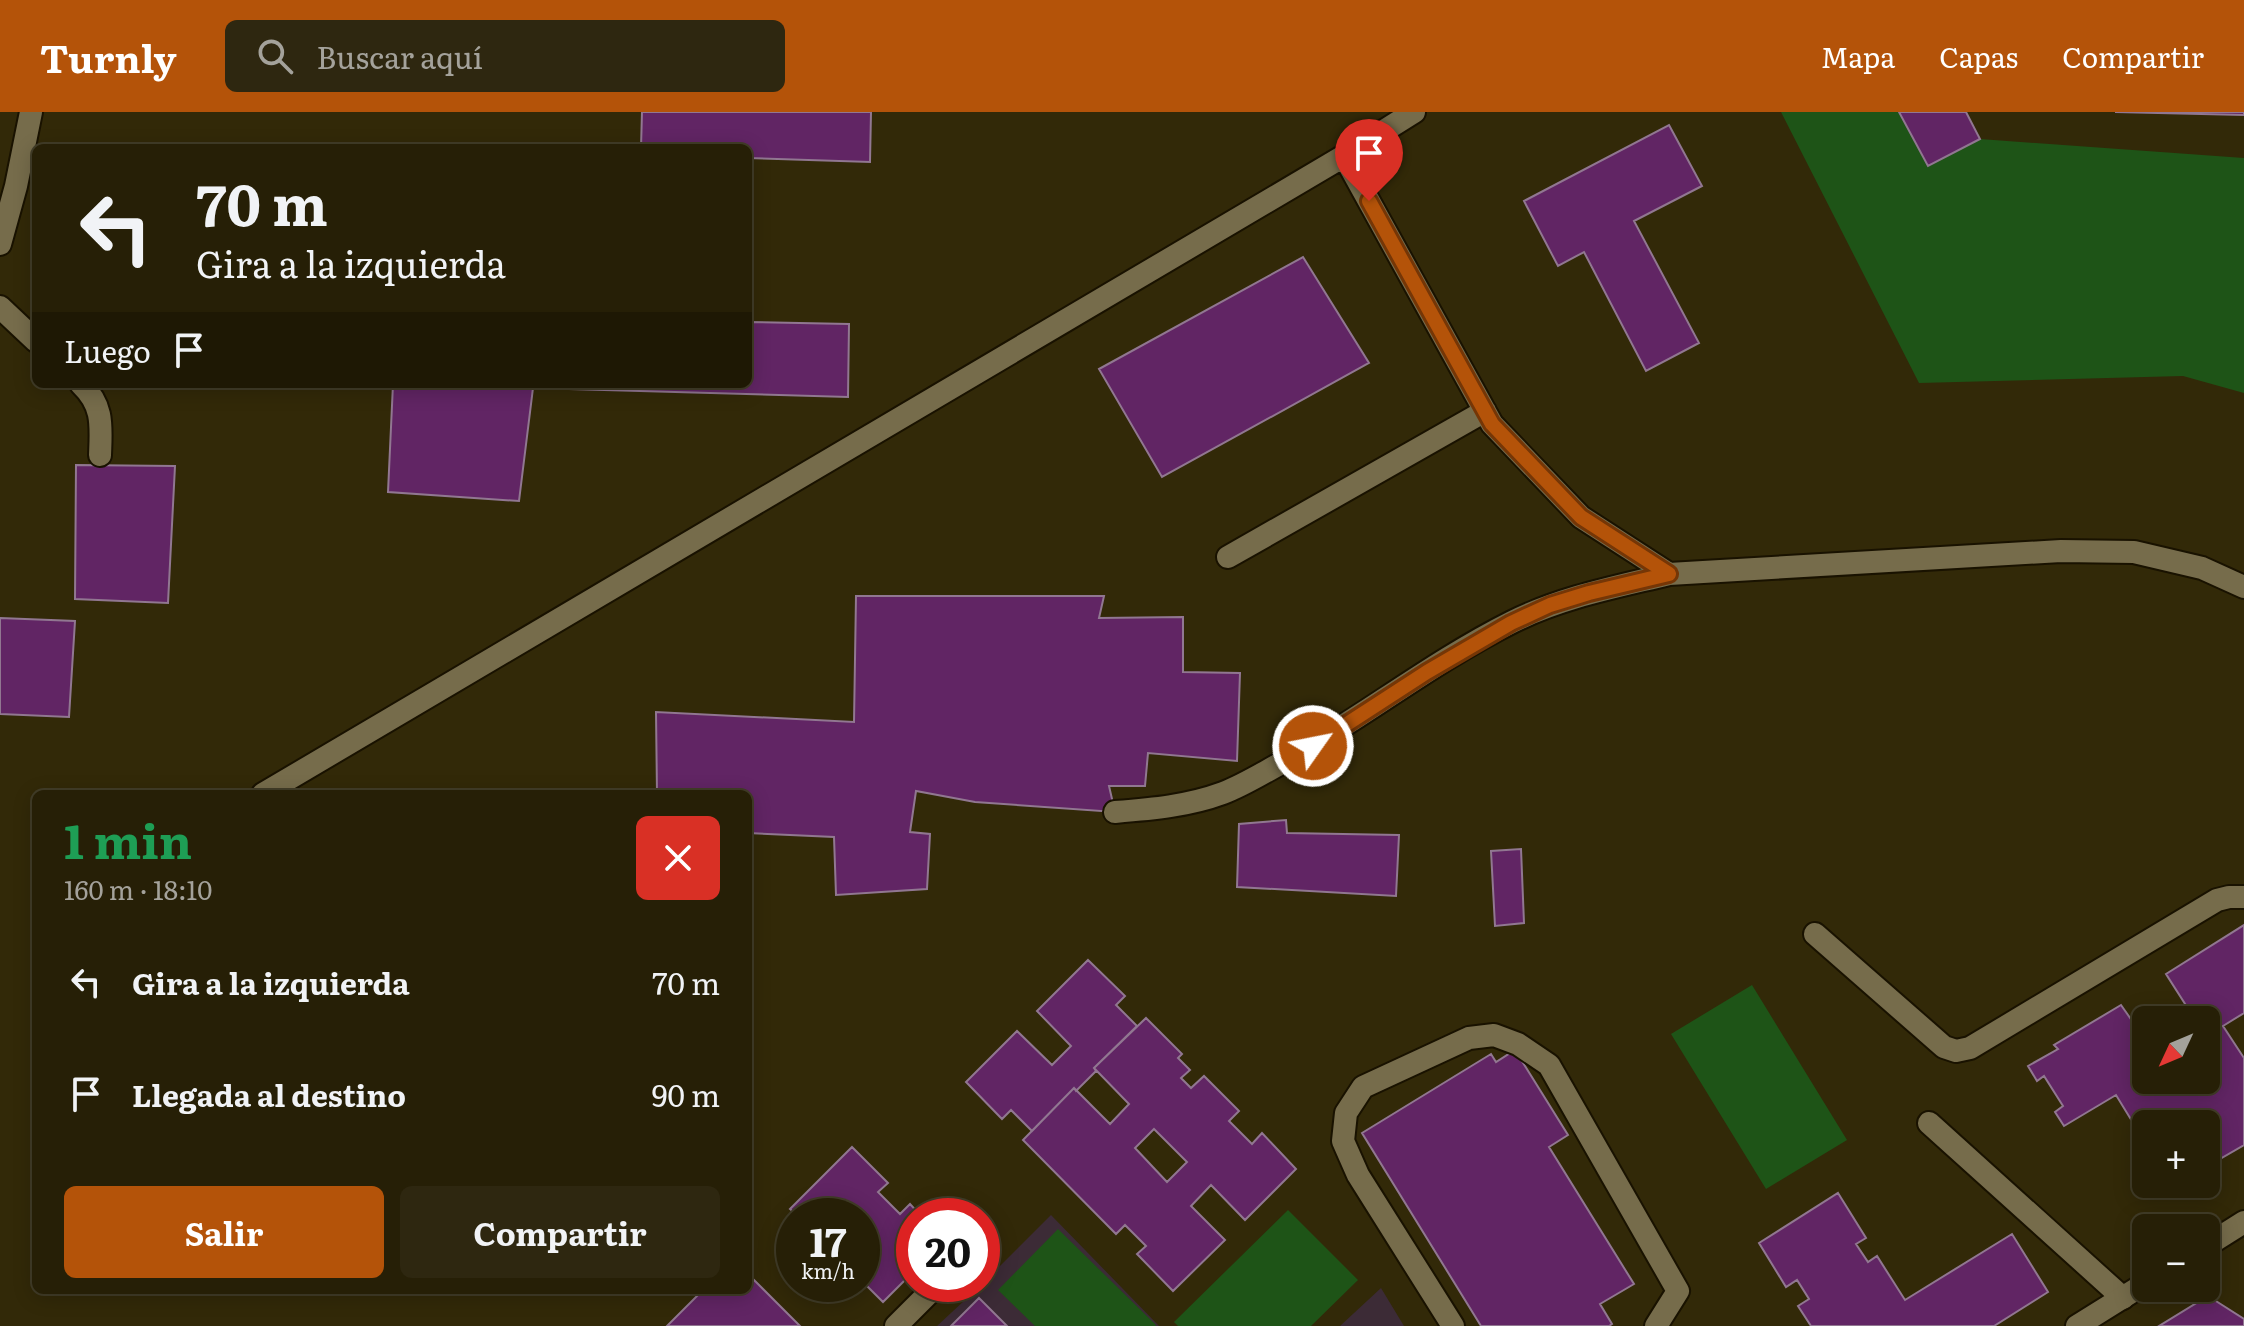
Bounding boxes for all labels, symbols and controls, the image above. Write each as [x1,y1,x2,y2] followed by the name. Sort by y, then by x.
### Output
[225,20,785,92] search box
[40,28,177,85] text: Turnly
[253,34,297,78] icon: search
[317,34,483,78] text: Buscar aquí
[1821,35,1895,77] text: Mapa
[1939,35,2018,77] text: Capas
[2062,35,2204,77] text: Compartir
[1335,119,1403,201] pin
[1347,131,1391,175] icon: arrive
[196,160,328,243] text: 70 m
[64,176,168,280] icon: left
[196,236,506,289] text: Gira a la izquierda
[64,328,151,372] text: Luego
[167,328,211,372] icon: arrive
[1271,704,1355,788] position arrow
[64,803,192,874] text: 1 min
[636,816,720,900] button: close
[64,869,212,908] text: 160 m · 18:10
[64,960,108,1004] icon: left
[132,960,410,1004] text: Gira a la izquierda
[652,960,720,1004] text: 70 m
[2132,1006,2220,1094] north arrow
[2132,1006,2220,1302] map controls
[64,1072,108,1116] icon: arrive
[132,1072,406,1116] text: Llegada al destino
[652,1072,720,1116] text: 90 m
[2132,1110,2220,1198] button: +
[64,1186,384,1278] button: Salir
[400,1186,720,1278] button: Compartir
[896,1198,1000,1302] speed limit sign: 20
[809,1210,847,1269] text: 17
[2132,1214,2220,1302] button: −
[801,1255,855,1285] text: km/h

